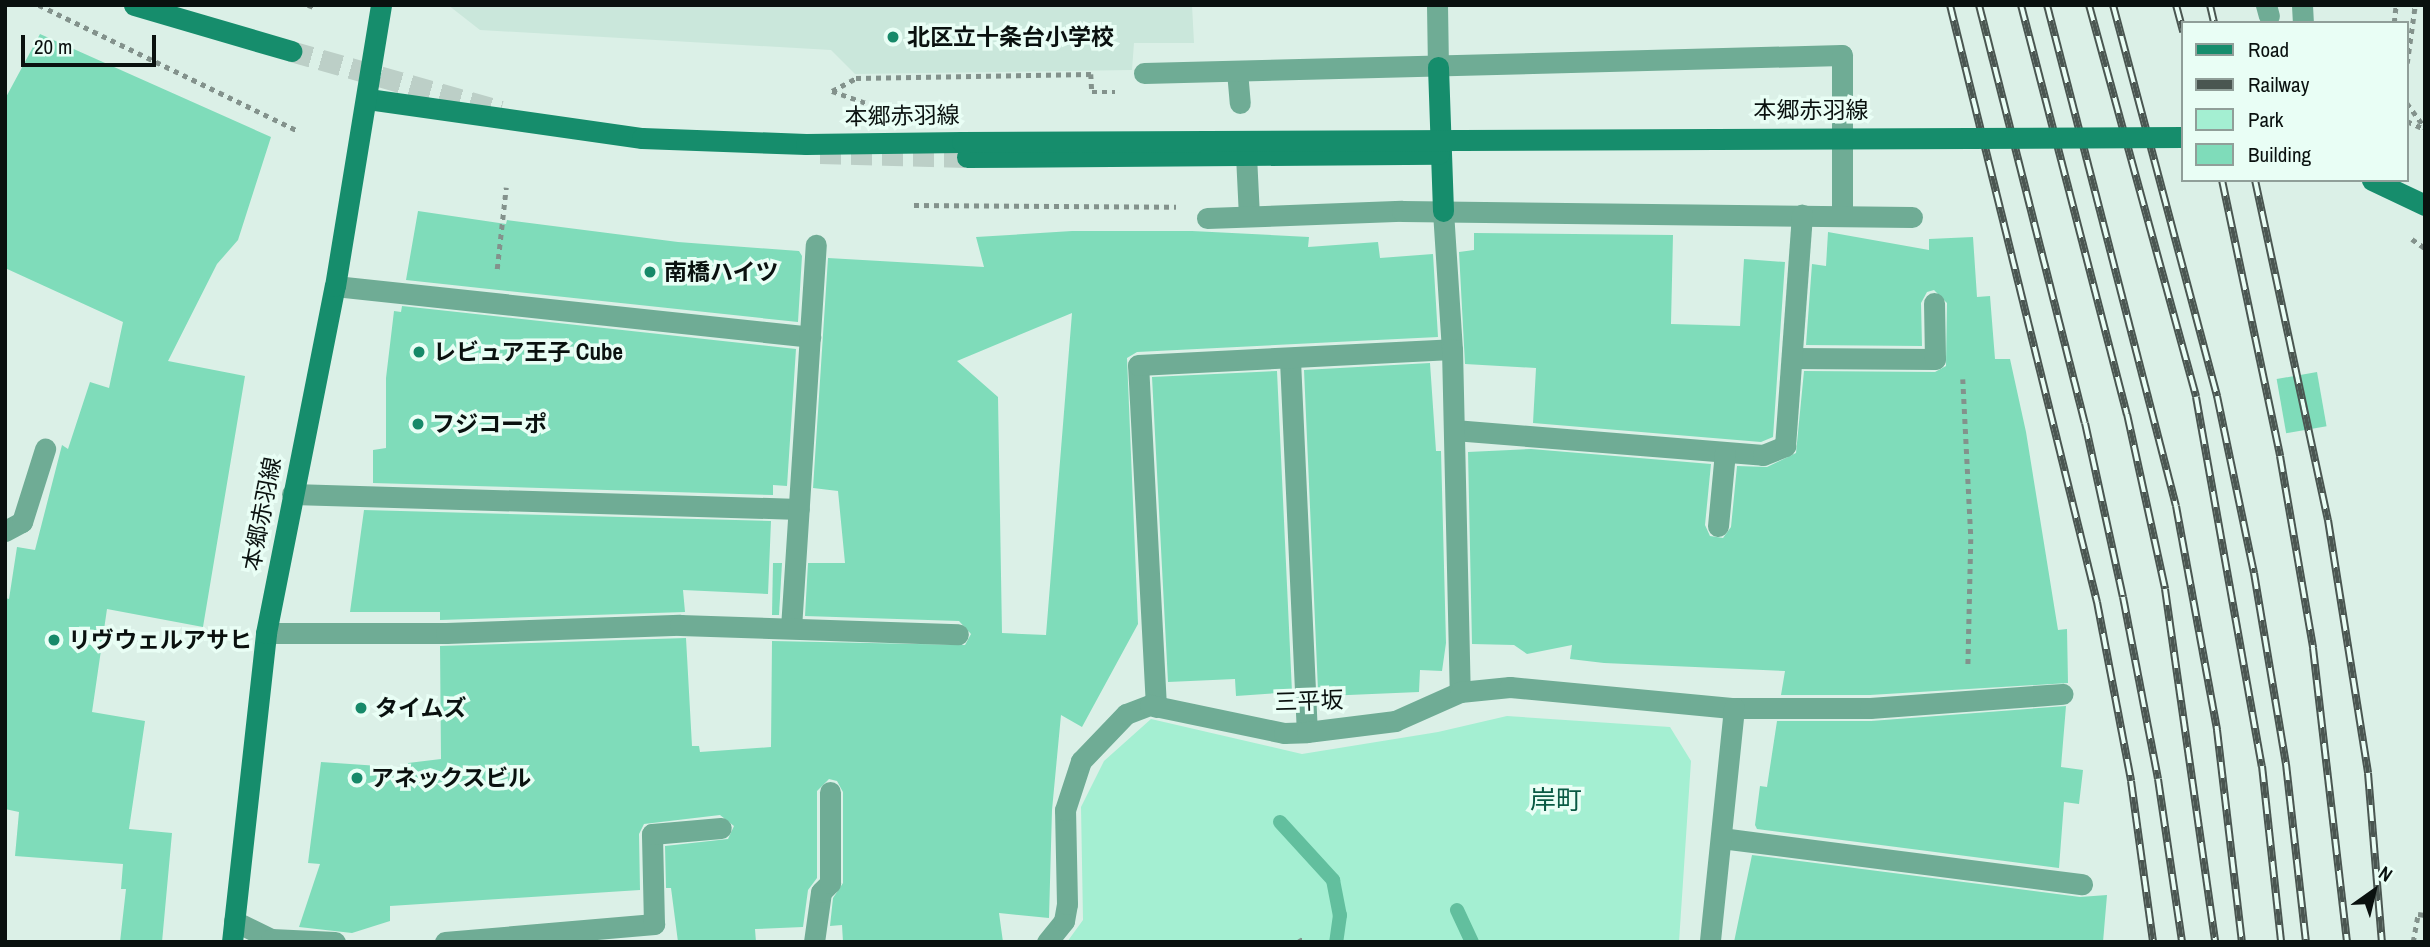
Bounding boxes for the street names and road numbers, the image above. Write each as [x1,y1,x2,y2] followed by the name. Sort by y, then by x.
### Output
[1754,96,1868,124] street label: 本郷赤羽線
[844,101,960,131] street label: 本郷赤羽線
[237,455,287,573] street label: 本郷赤羽線
[1274,686,1344,716] street label: 三平坂

